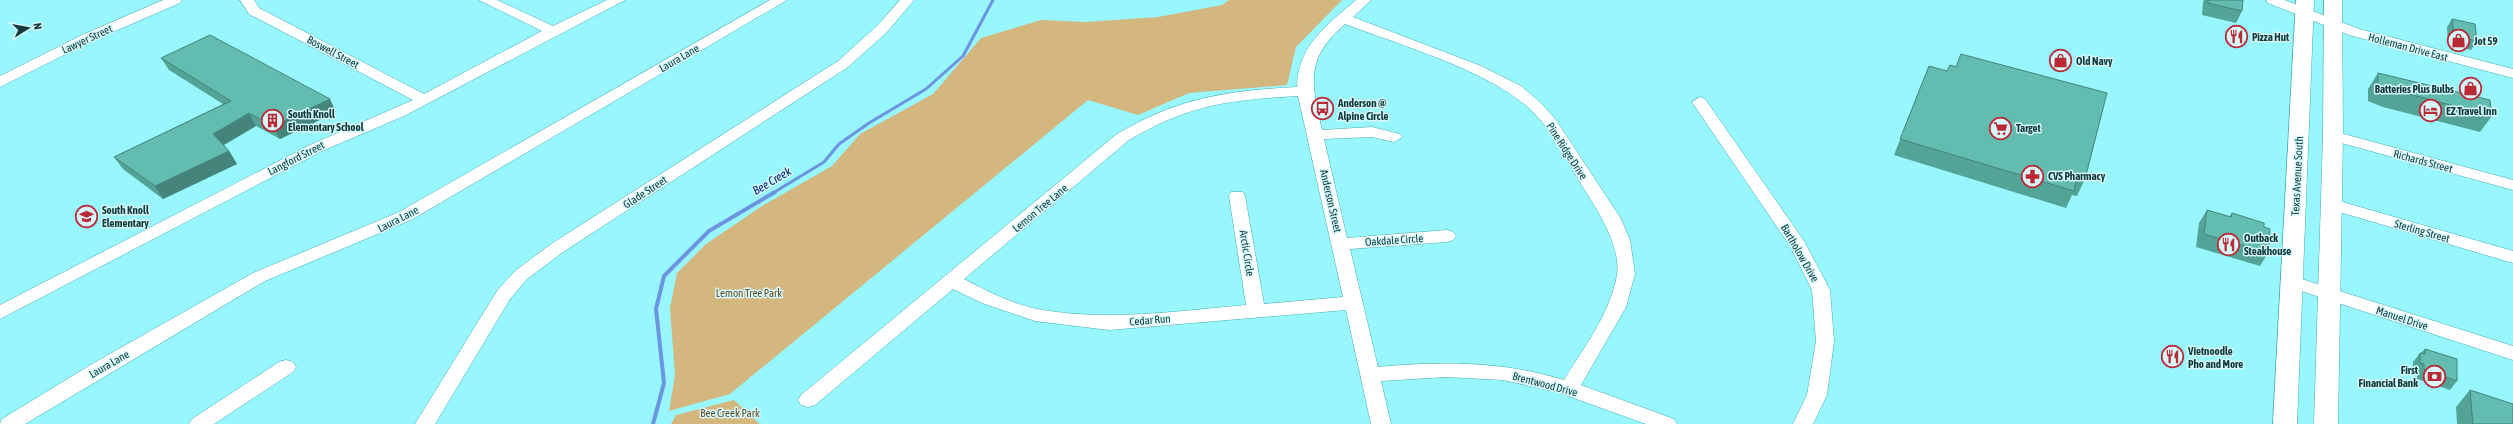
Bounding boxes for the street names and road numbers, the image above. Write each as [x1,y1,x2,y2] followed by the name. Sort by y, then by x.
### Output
[60,22,114,56] street label: Lawyer Street
[2367,31,2449,63] street label: Holleman Drive East
[305,33,361,71] street label: Boswell Street
[657,42,701,74] street label: Laura Lane
[1544,120,1590,182] street label: Pine Ridge Drive
[2289,136,2305,216] street label: Texas Avenue South
[266,139,326,177] street label: Langford Street
[2392,147,2454,175] street label: Richards Street
[1318,168,1344,234] street label: Anderson Street
[621,173,669,211] street label: Glade Street
[1010,182,1070,234] street label: Lemon Tree Lane
[376,204,420,234] street label: Laura Lane
[2393,217,2451,245] street label: Sterling Street
[1779,222,1821,284] street label: Bartholow Drive
[1237,229,1257,277] street label: Arctic Circle
[1364,232,1424,248] street label: Oakdale Circle
[2375,304,2429,332] street label: Manuel Drive
[1129,312,1171,328] street label: Cedar Run
[87,348,131,380] street label: Laura Lane
[1511,370,1579,398] street label: Brentwood Drive

